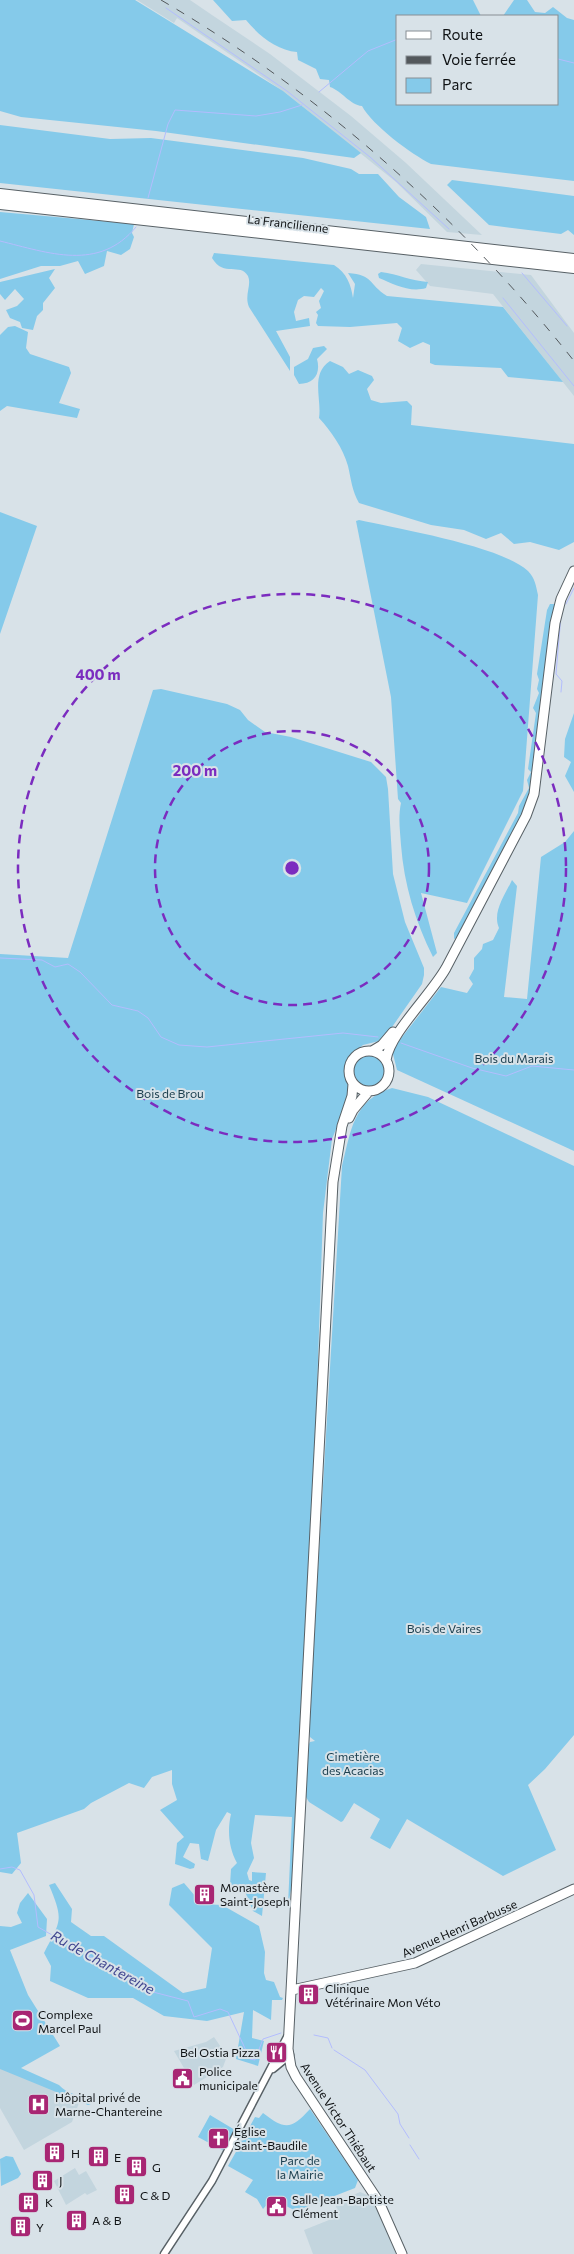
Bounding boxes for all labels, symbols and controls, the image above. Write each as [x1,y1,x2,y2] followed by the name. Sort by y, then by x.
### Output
[396,15,559,105] legend
[442,25,483,43] text: Route
[442,50,516,68] text: Voie ferrée
[442,75,472,93] text: Parc
[247,211,329,235] street label: La Francilienne
[75,665,121,683] text: 400 m
[173,761,217,779] text: 200 m
[283,859,301,877] centre of rings
[475,1051,553,1065] park label: Bois du Marais
[136,1086,204,1100] park label: Bois de Brou
[407,1621,481,1635] park label: Bois de Vaires
[322,1749,384,1777] park label: Cimetière des Acacias
[220,1880,290,1909] place label: Monastère Saint-Joseph
[192,1882,216,1906] building icon: Monastère Saint-Joseph
[399,1896,519,1960] street label: Avenue Henri Barbusse
[48,1927,158,1998] water label: Ru de Chantereine
[325,1981,441,2009] place label: Clinique Vétérinaire Mon Véto
[297,1983,321,2007] building icon: Clinique Vétérinaire Mon Véto
[38,2007,101,2035] place label: Complexe Marcel Paul
[10,2009,34,2033] sports icon: Complexe Marcel Paul
[264,2040,288,2064] restaurant icon: Bel Ostia Pizza
[180,2045,260,2059] place label: Bel Ostia Pizza
[298,2060,380,2174] street label: Avenue Victor Thiébaut
[199,2064,258,2092] place label: Police municipale
[171,2066,195,2090] public building icon: Police municipale
[55,2090,162,2118] place label: Hôpital privé de Marne-Chantereine
[27,2092,51,2116] hospital icon: Hôpital privé de Marne-Chantereine
[234,2124,307,2152] place label: Église Saint-Baudile
[206,2126,230,2150] church icon: Église Saint-Baudile
[43,2141,67,2165] building icon: H
[86,2145,110,2169] building icon: E
[71,2146,80,2160] place label: H
[114,2150,121,2164] place label: E
[277,2153,323,2181] park label: Parc de la Mairie
[124,2155,148,2179] building icon: G
[152,2160,161,2174] place label: G
[31,2168,55,2192] building icon: J
[59,2173,63,2188] place label: J
[112,2183,136,2207] building icon: C & D
[140,2188,171,2202] place label: C & D
[17,2190,41,2214] building icon: K
[292,2192,394,2220] place label: Salle Jean-Baptiste Clément
[264,2194,288,2218] public building icon: Salle Jean-Baptiste Clément
[45,2195,53,2209] place label: K
[64,2208,88,2232] building icon: A & B
[92,2213,122,2227] place label: A & B
[8,2215,32,2239] building icon: Y
[36,2220,44,2234] place label: Y

